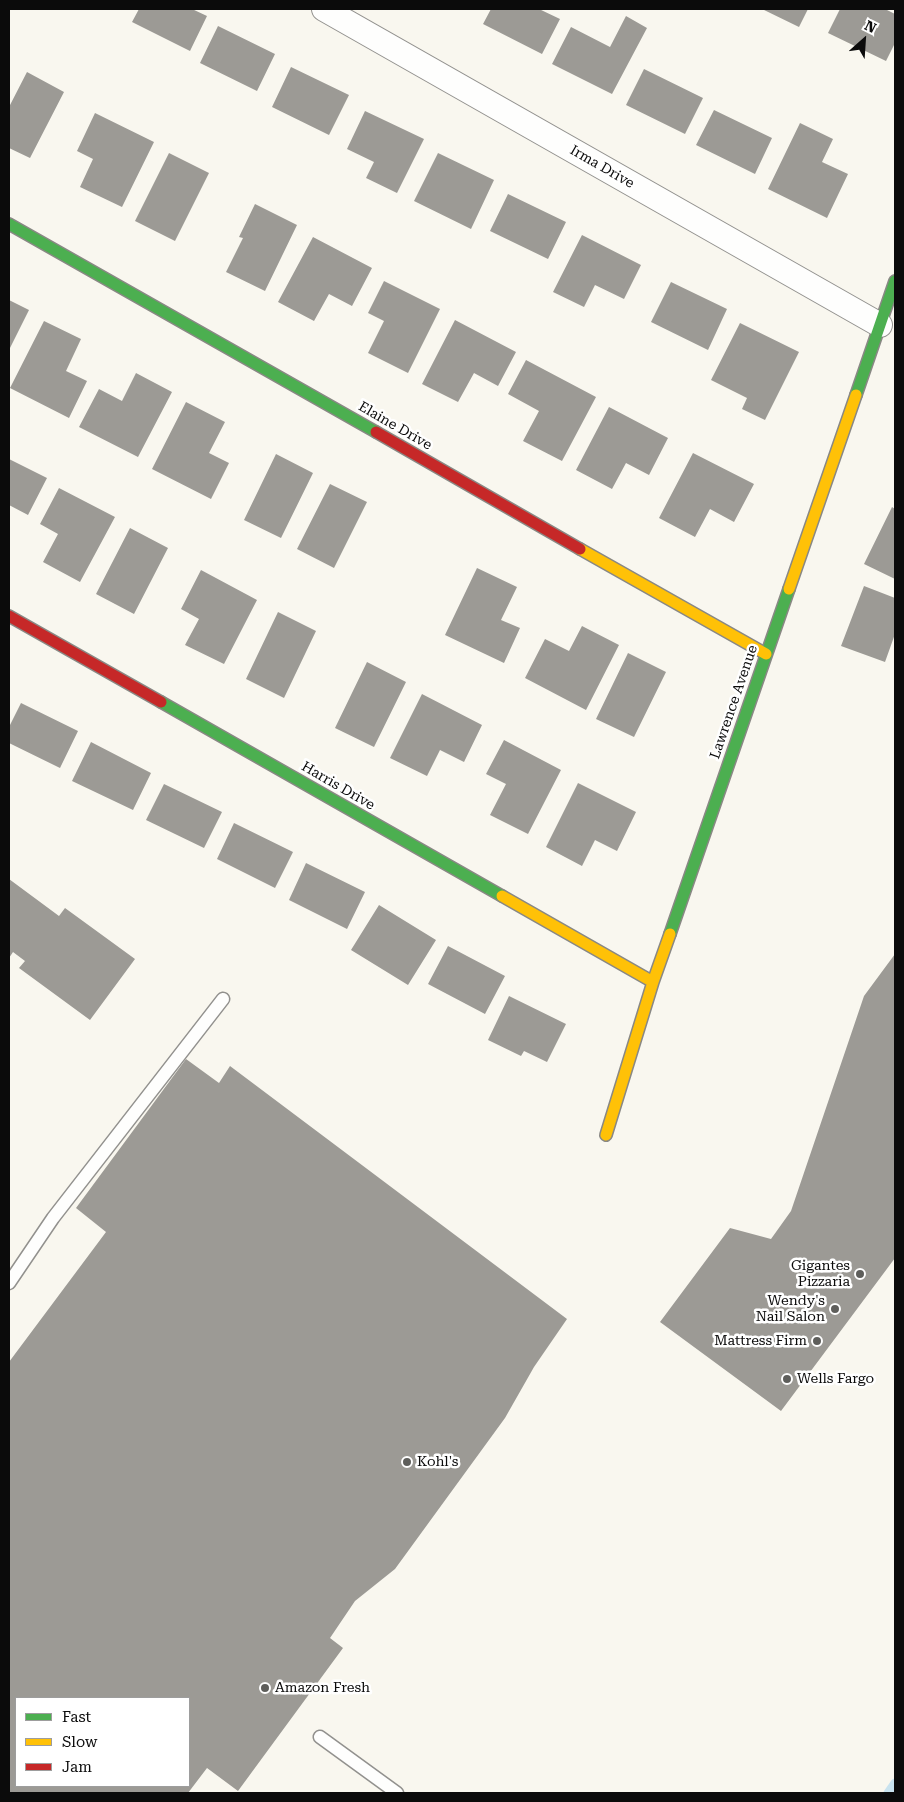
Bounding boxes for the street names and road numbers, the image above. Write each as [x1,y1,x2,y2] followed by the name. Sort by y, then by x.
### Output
[567,142,637,192] street label: Irma Drive
[355,398,435,454] street label: Elaine Drive
[707,643,761,761] street label: Lawrence Avenue
[298,758,378,814] street label: Harris Drive

